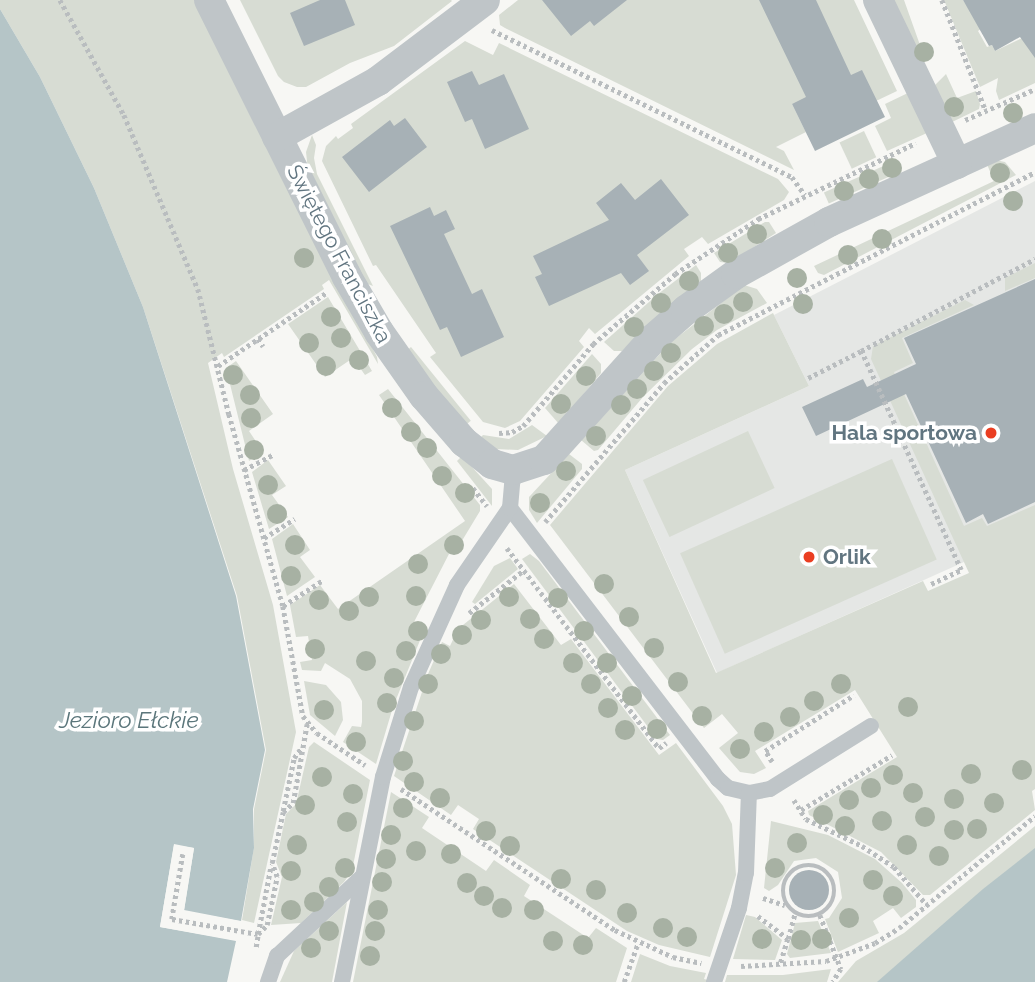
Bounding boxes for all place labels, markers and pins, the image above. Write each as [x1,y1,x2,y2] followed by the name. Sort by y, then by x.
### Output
[831,420,977,446] place label: Hala sportowa
[983,425,999,441] marker: Hala sportowa
[823,544,871,570] place label: Orlik
[801,549,817,565] marker: Orlik

